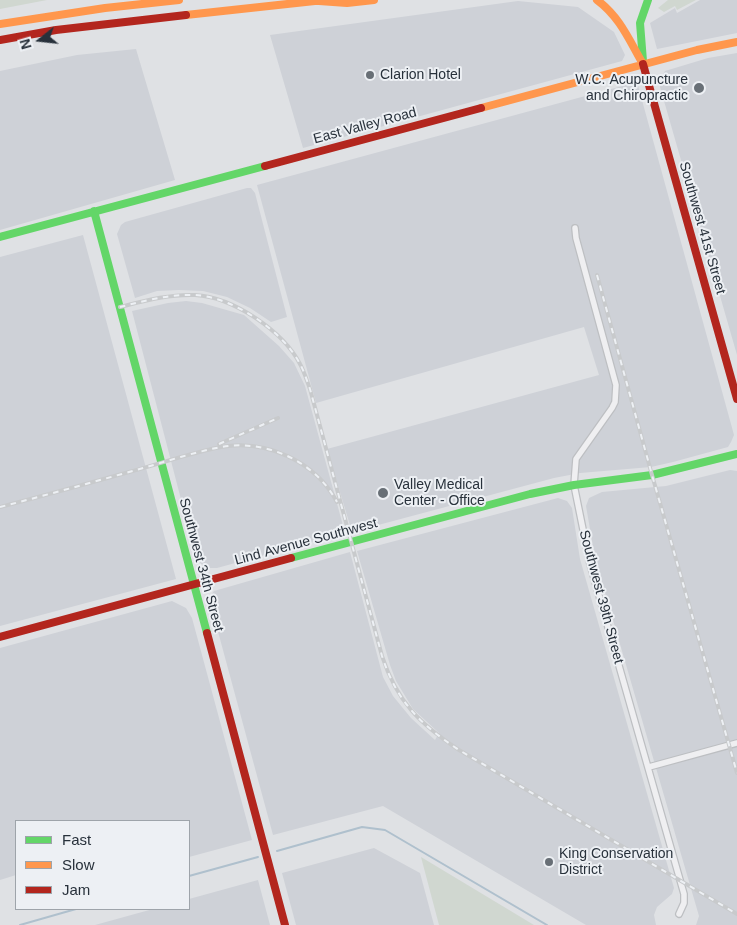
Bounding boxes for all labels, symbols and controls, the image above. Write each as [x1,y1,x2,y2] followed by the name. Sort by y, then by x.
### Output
[15,15,65,65] north arrow
[16,37,35,51] text: N
[380,67,461,83] place label: Clarion Hotel
[364,69,376,81] marker: Clarion Hotel
[575,72,688,104] place label: W.C. Acupuncture and Chiropractic
[692,81,706,95] marker: W.C. Acupuncture and Chiropractic
[311,104,419,148] street label: East Valley Road
[675,160,729,296] street label: Southwest 41st Street
[394,477,485,510] place label: Valley Medical Center - Office
[376,486,390,500] marker: Valley Medical Center - Office
[175,496,227,634] street label: Southwest 34th Street
[233,515,379,569] street label: Lind Avenue Southwest
[575,528,627,666] street label: Southwest 39th Street
[15,820,190,910] legend
[62,831,91,848] text: Fast
[559,846,673,879] place label: King Conservation District
[62,856,95,873] text: Slow
[543,856,555,868] marker: King Conservation District
[62,881,90,898] text: Jam

